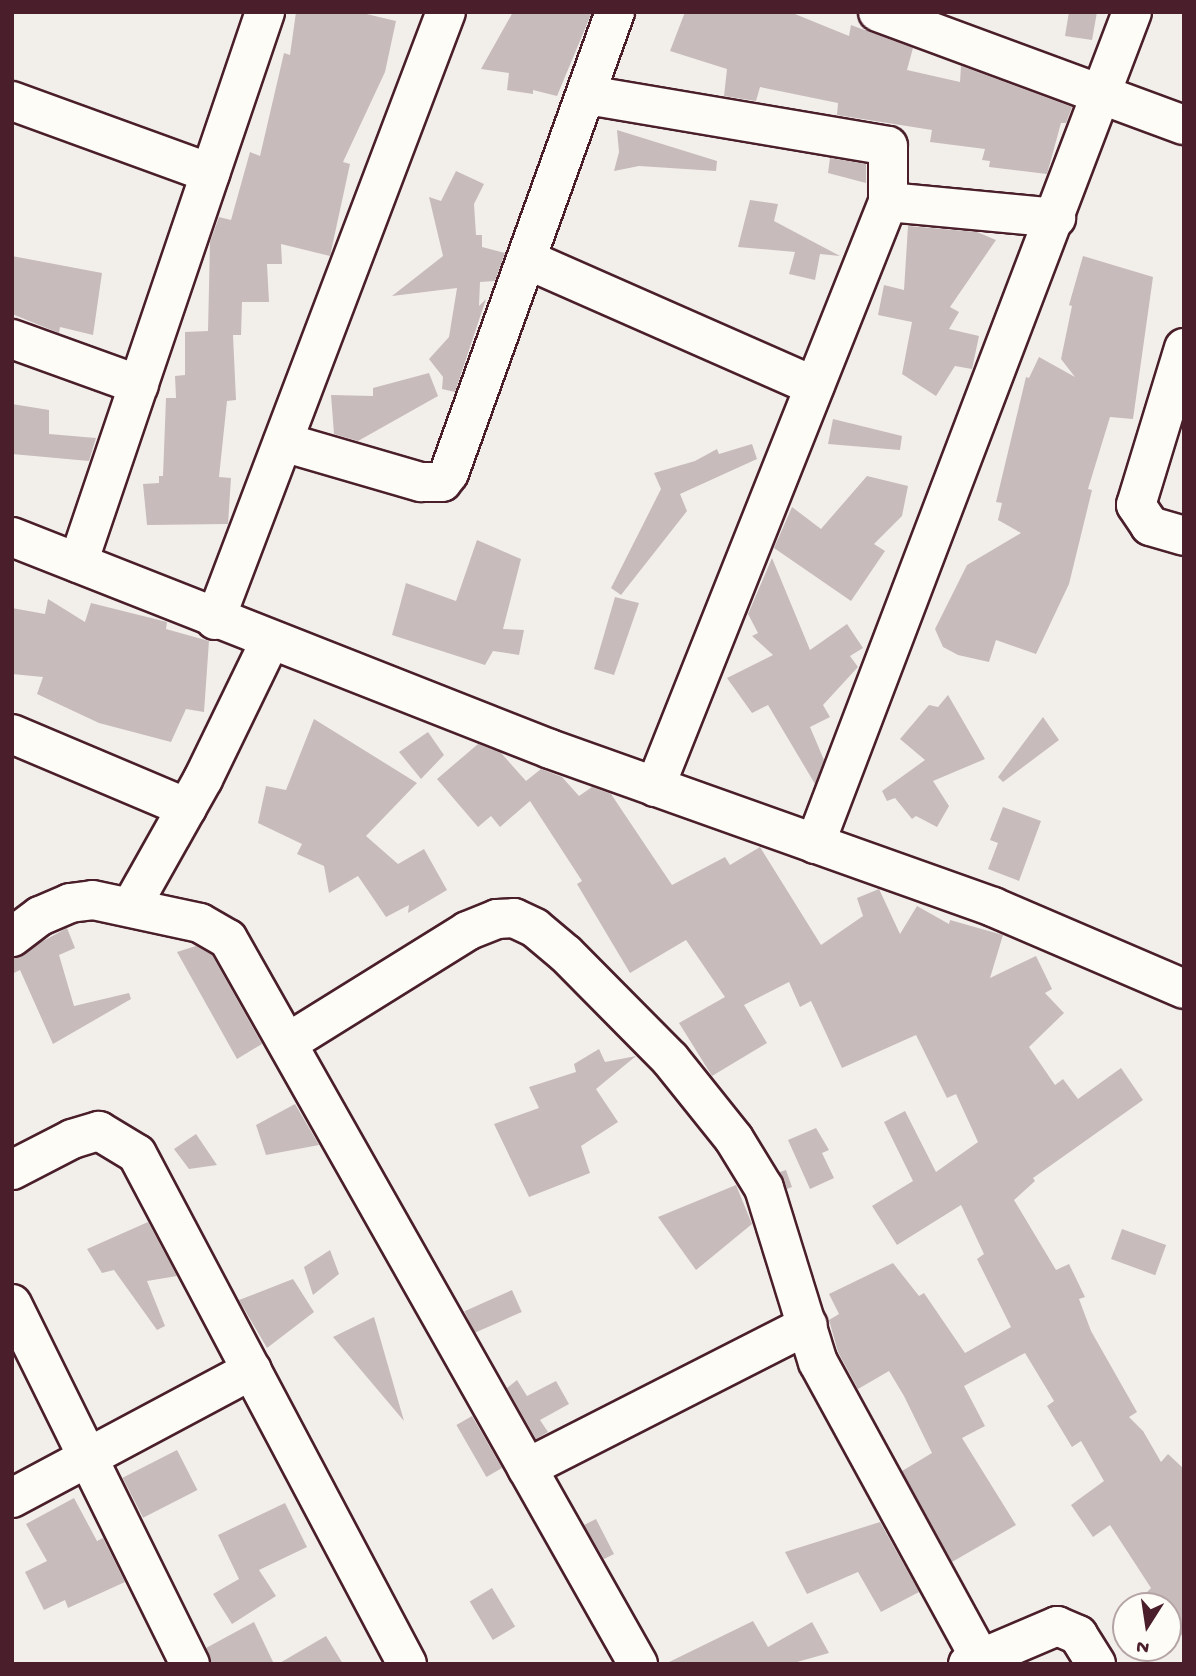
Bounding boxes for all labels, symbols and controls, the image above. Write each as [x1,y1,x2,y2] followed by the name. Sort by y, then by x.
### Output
[1112,1592,1182,1662] north arrow
[1134,1634,1151,1659] text: N

